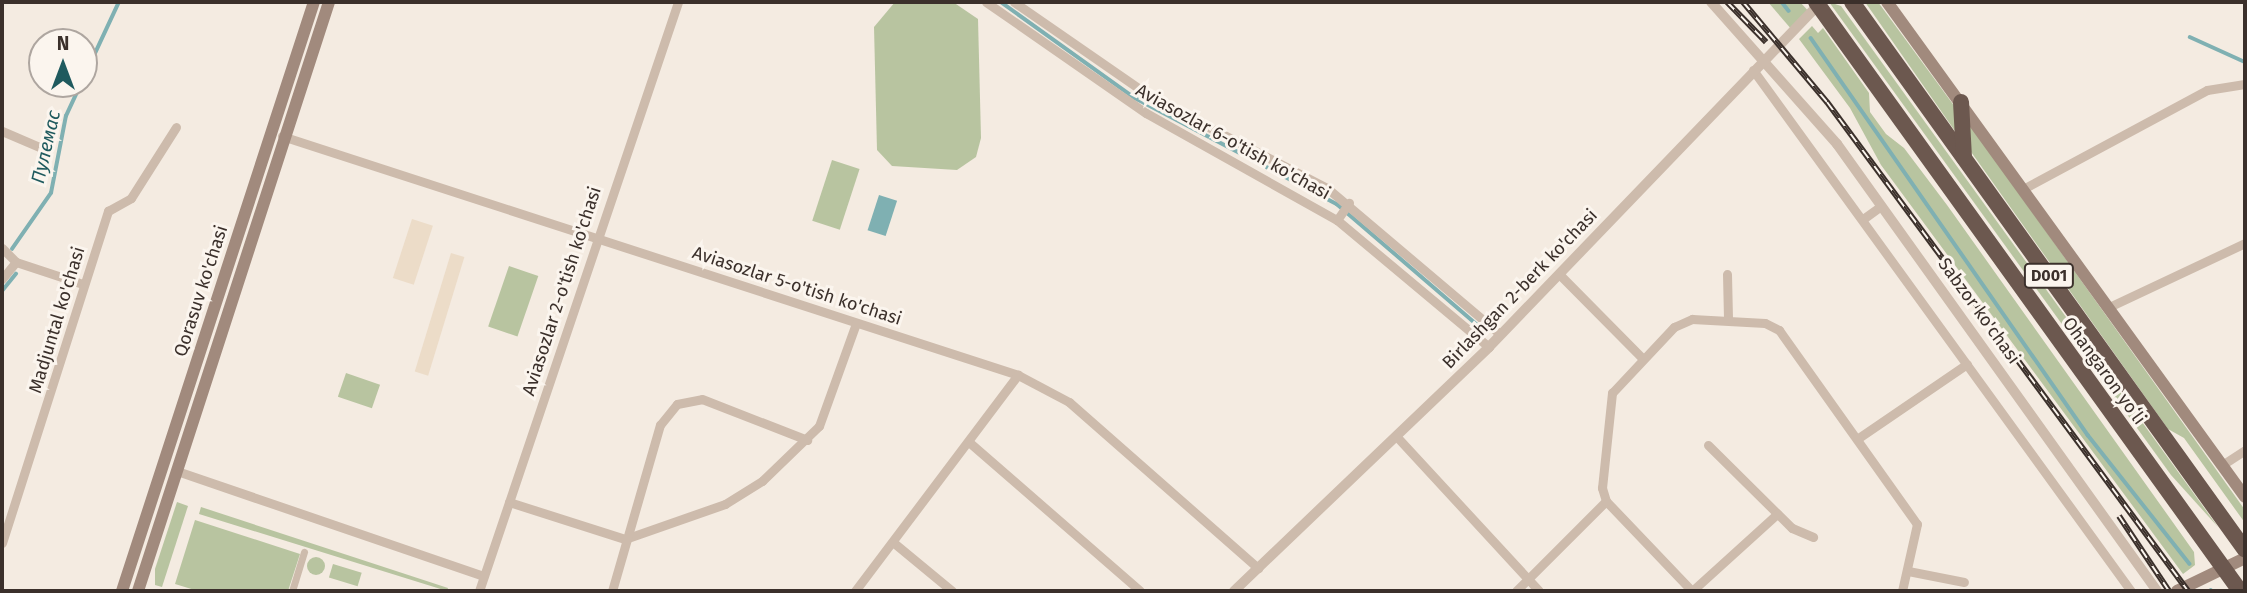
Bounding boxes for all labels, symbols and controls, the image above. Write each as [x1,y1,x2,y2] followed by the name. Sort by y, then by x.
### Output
[28,28,98,98] north arrow
[57,32,69,55] text: N
[1132,79,1334,205] street label: Aviasozlar 6-o'tish ko'chasi
[26,108,66,186] water label: Пулемас
[518,184,606,398] street label: Aviasozlar 2-o'tish ko'chasi
[1438,205,1602,373] street label: Birlashgan 2-berk ko'chasi
[170,223,232,359] street label: Qorasuv ko'chasi
[690,242,904,330] street label: Aviasozlar 5-o'tish ko'chasi
[24,244,90,396] street label: Madjuntal ko'chasi
[1933,254,2025,368] street label: Sabzor ko'chasi
[2023,264,2075,288] road number: D001
[2058,313,2150,429] street label: Ohangaron yoʻli

